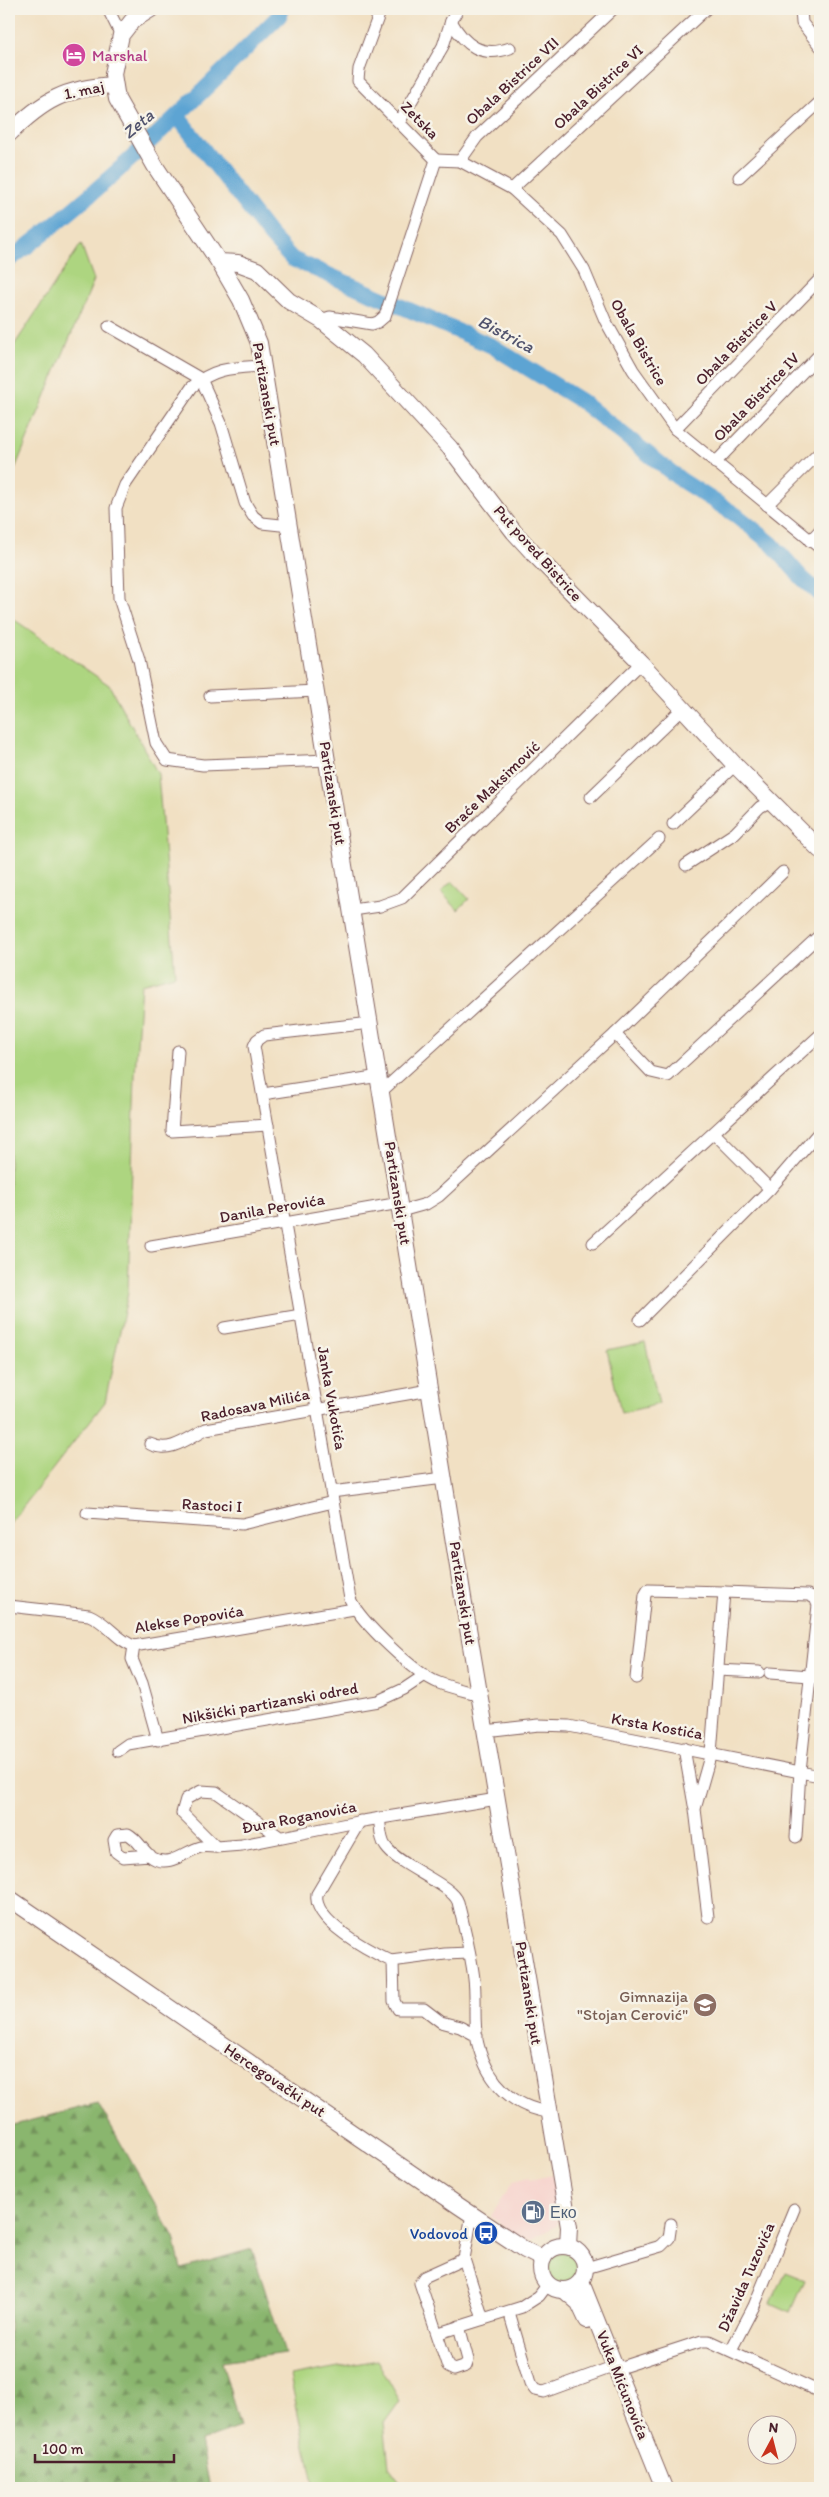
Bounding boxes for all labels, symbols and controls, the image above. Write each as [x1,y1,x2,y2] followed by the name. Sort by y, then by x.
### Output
[462,33,562,129] street label: Obala Bistrice VII
[549,40,647,134] street label: Obala Bistrice VI
[61,42,87,68] hotel icon: Marshal
[92,46,148,65] place label: Marshal
[62,76,106,104] street label: 1. maj
[397,97,443,143] street label: Zetska
[118,104,159,143] water label: Zeta
[606,295,672,389] street label: Obala Bistrice
[691,296,781,389] street label: Obala Bistrice V
[474,310,538,358] water label: Bistrica
[249,341,285,447] street label: Partizanski put
[709,348,804,445] street label: Obala Bistrice IV
[490,501,586,605] street label: Put pored Bistrice
[440,737,544,837] street label: Braće Maksimović
[315,740,351,846] street label: Partizanski put
[380,1140,416,1246] street label: Partizanski put
[218,1189,327,1227] street label: Danila Perovića
[314,1345,351,1452] street label: Janka Vukotića
[199,1384,312,1426] street label: Radosava Milića
[181,1494,243,1516] street label: Rastoci I
[445,1540,481,1646] street label: Partizanski put
[133,1601,246,1637] street label: Alekse Popovića
[181,1678,360,1728] street label: Nikšićki partizanski odred
[610,1709,705,1744] street label: Krsta Kostića
[240,1796,359,1837] street label: Đura Roganovića
[511,1940,547,2046] street label: Partizanski put
[577,1987,689,2024] place label: Gimnazija "Stojan Cerović"
[692,1992,718,2018] school or university icon: Gimnazija "Stojan Cerović"
[220,2039,330,2121] street label: Hercegovački put
[520,2199,546,2225] fuel station icon: Еко
[550,2203,577,2222] place label: Еко
[713,2219,779,2335] street label: Džavida Tuzovića
[473,2220,499,2246] bus stop icon: Vodovod
[410,2224,468,2243] place label: Vodovod
[592,2328,654,2443] street label: Vuka Mićunovića
[746,2414,796,2464] north arrow
[768,2419,779,2437] text: N
[35,2432,174,2464] scale bar
[42,2440,84,2458] text: 100 m

